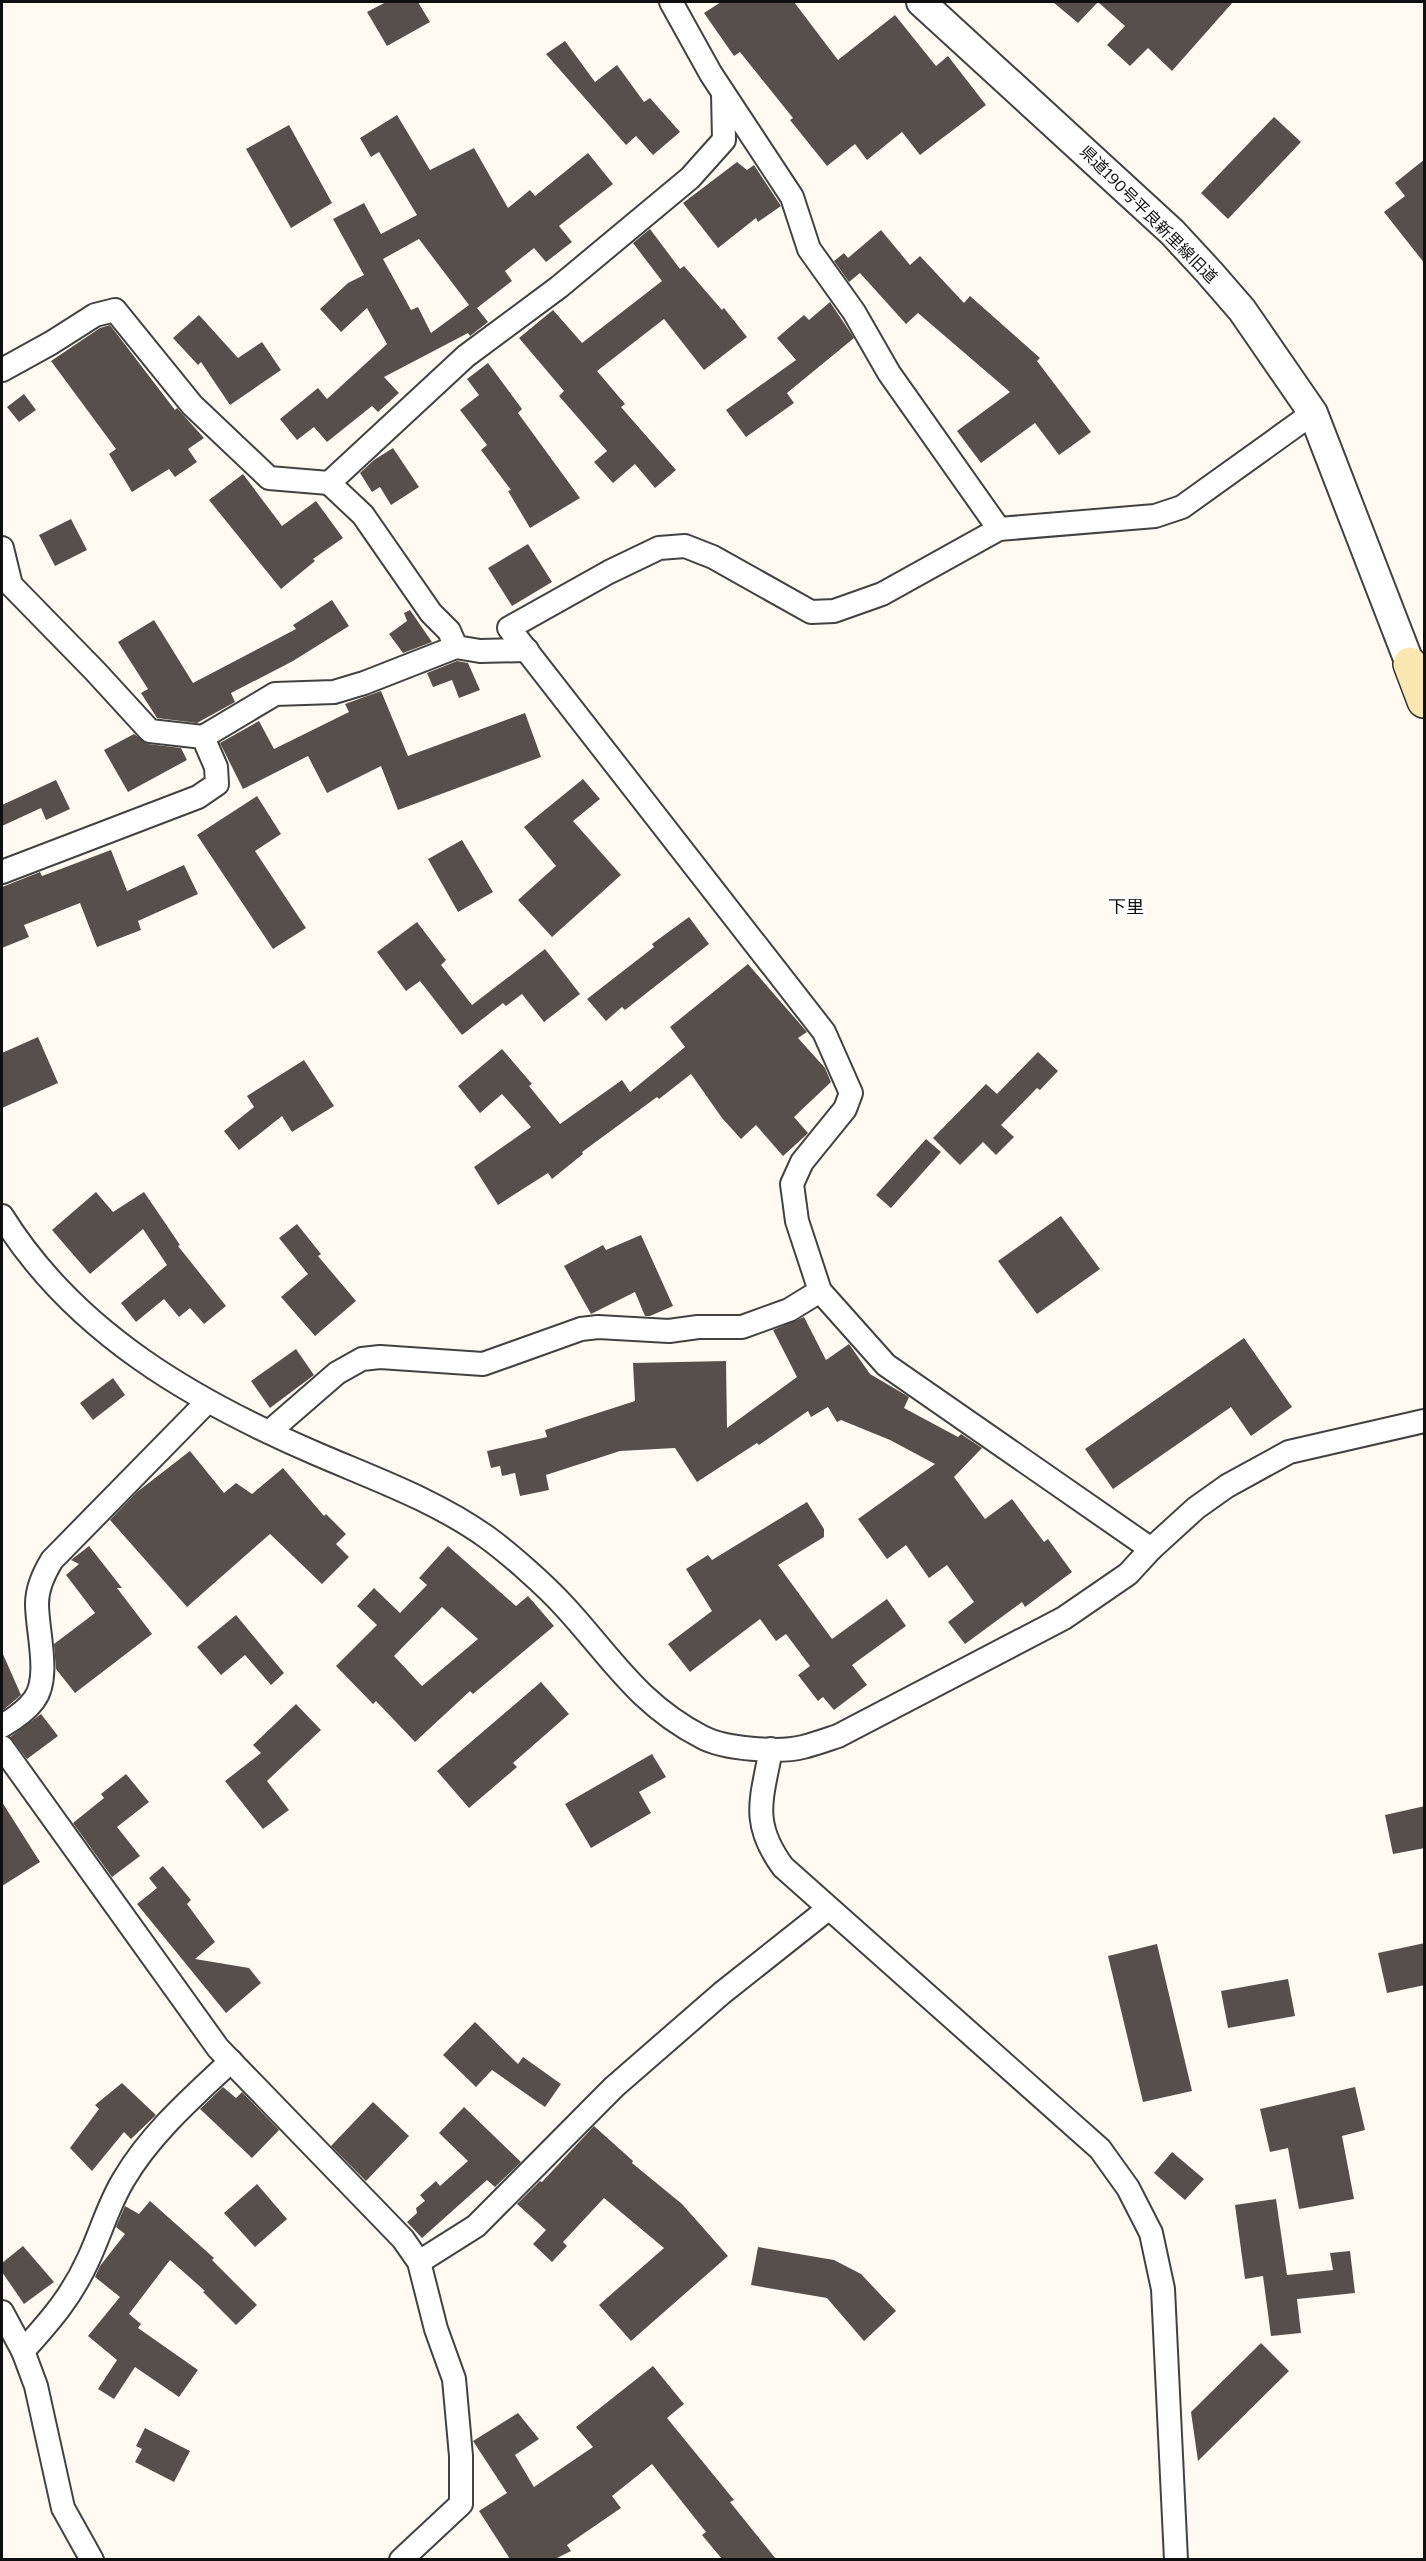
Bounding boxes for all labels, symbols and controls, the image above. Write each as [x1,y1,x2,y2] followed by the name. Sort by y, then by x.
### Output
[1076,142,1221,287] street label: 県道190号平良新里線旧道
[1108,896,1144,918] district label: 下里

